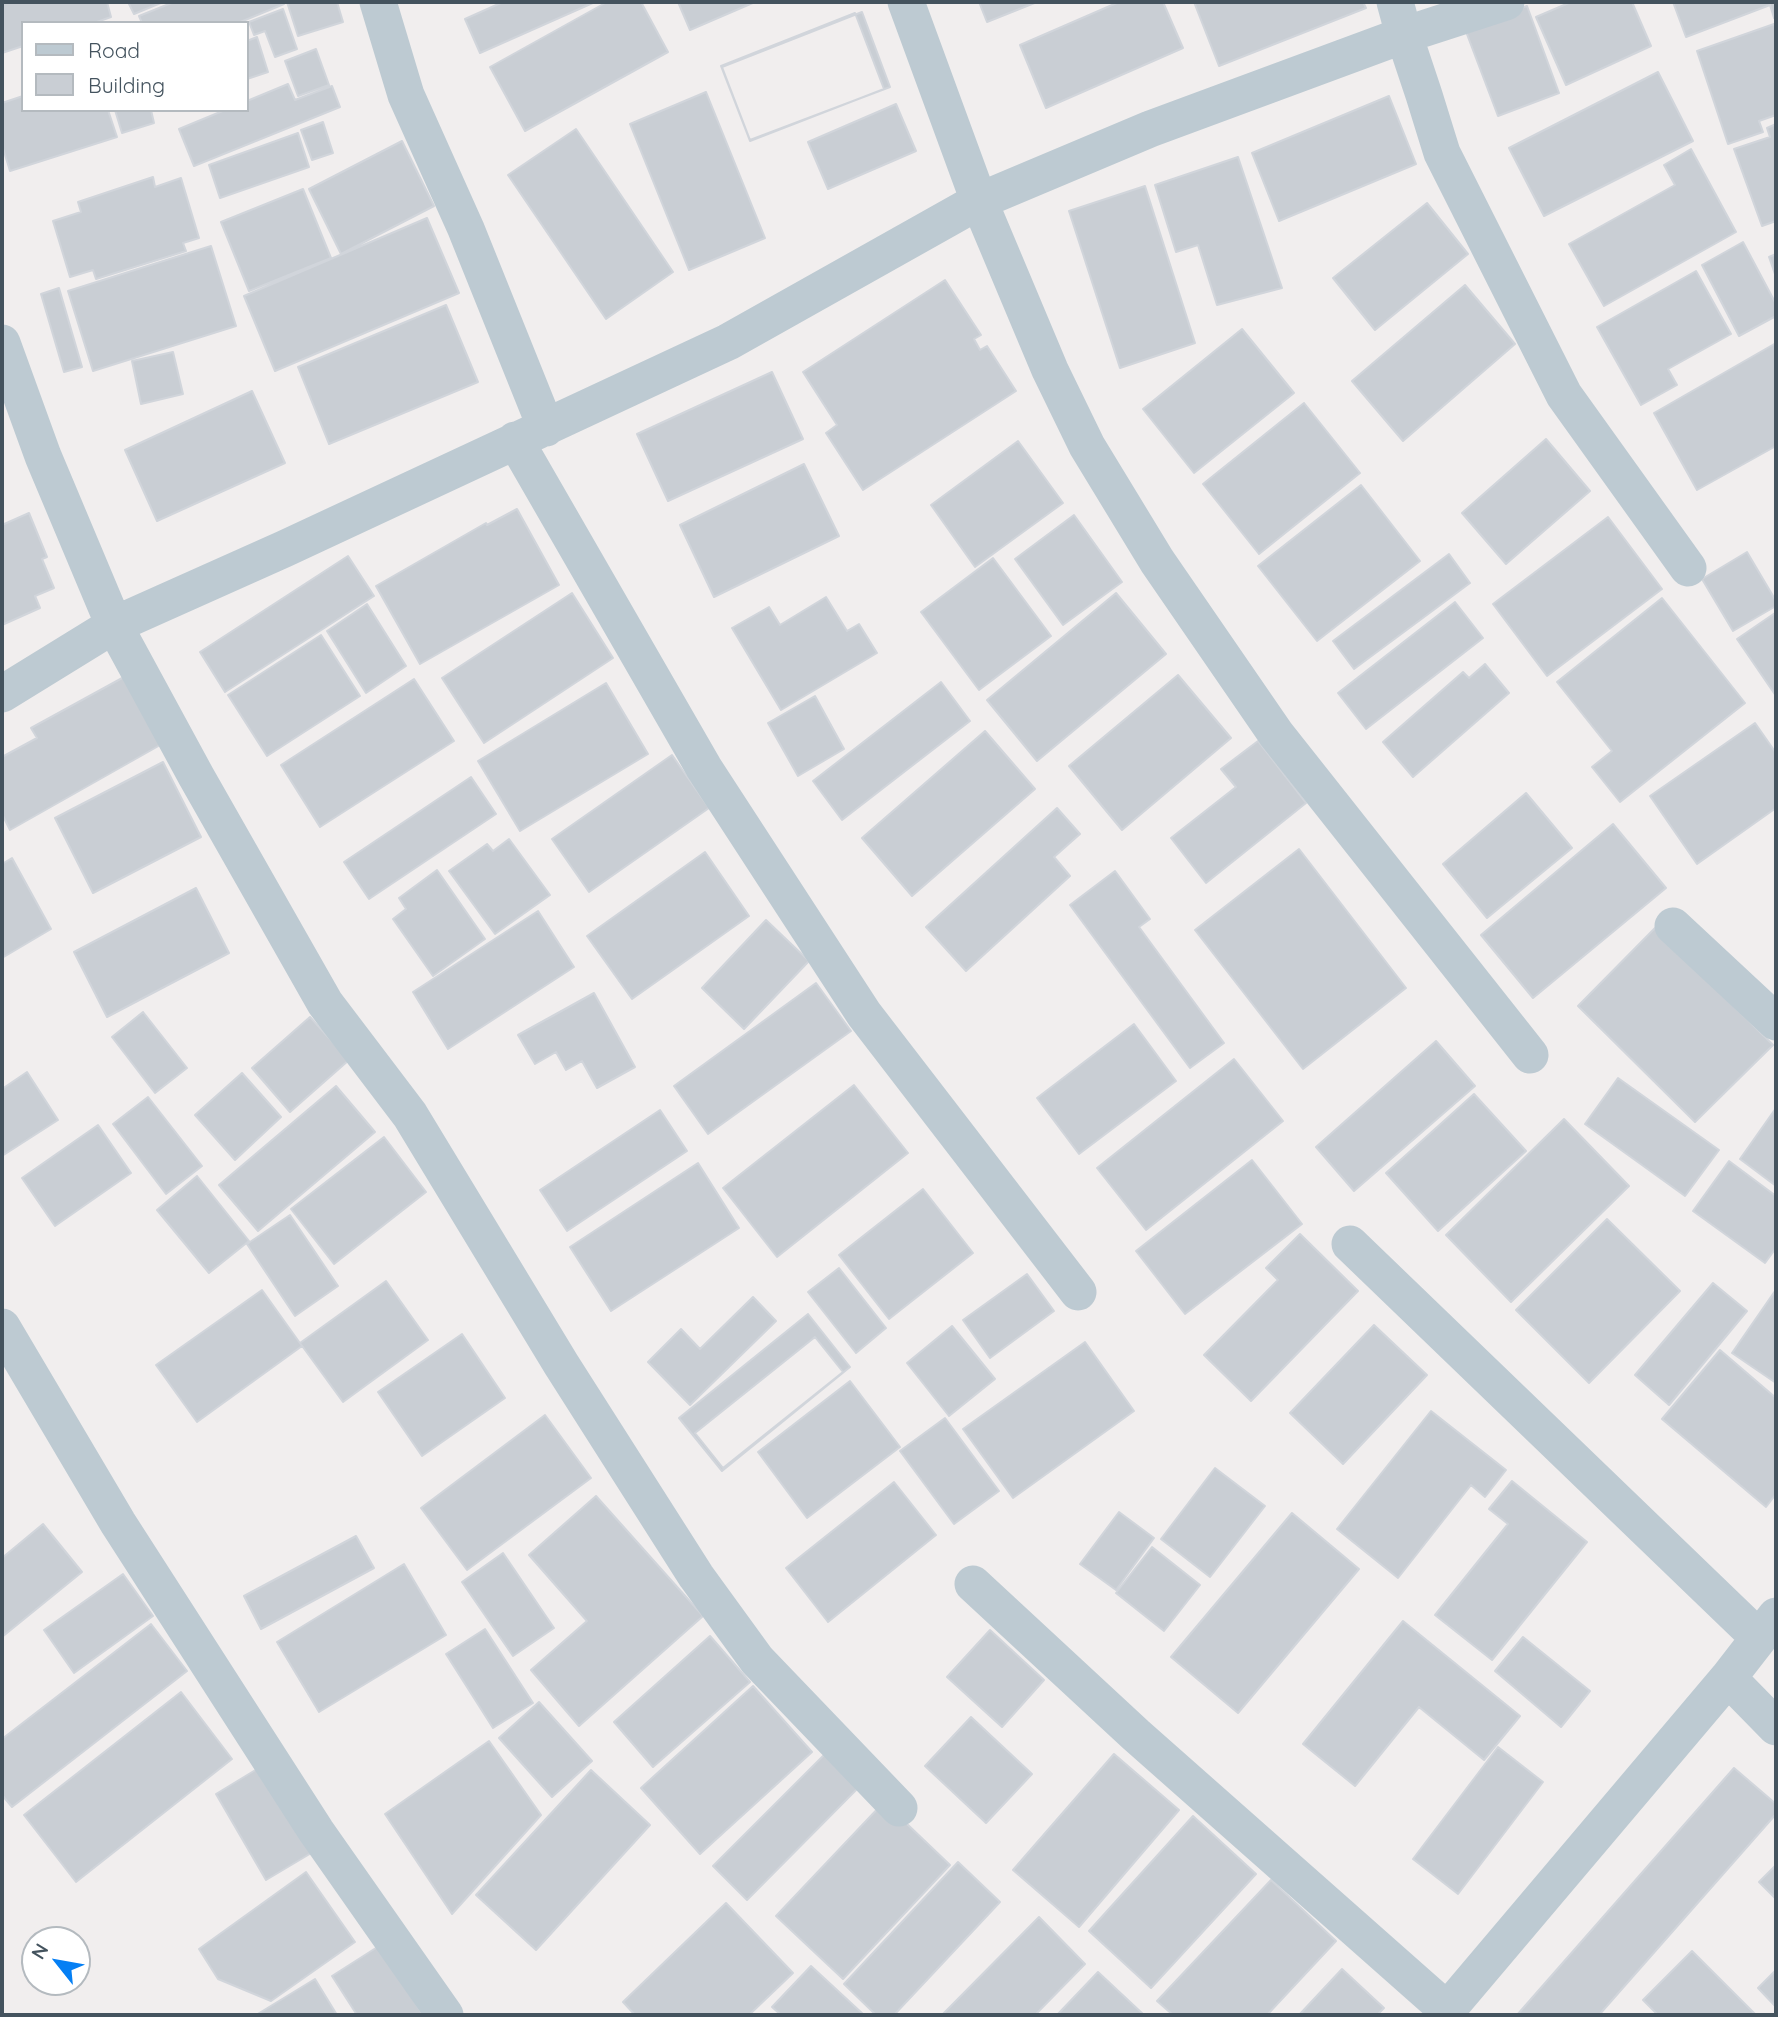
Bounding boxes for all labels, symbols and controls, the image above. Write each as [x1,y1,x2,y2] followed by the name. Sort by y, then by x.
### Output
[21,21,248,112] legend
[88,37,140,63] text: Road
[88,72,165,98] text: Building
[21,1926,91,1996] north arrow
[26,1939,54,1963] text: N

